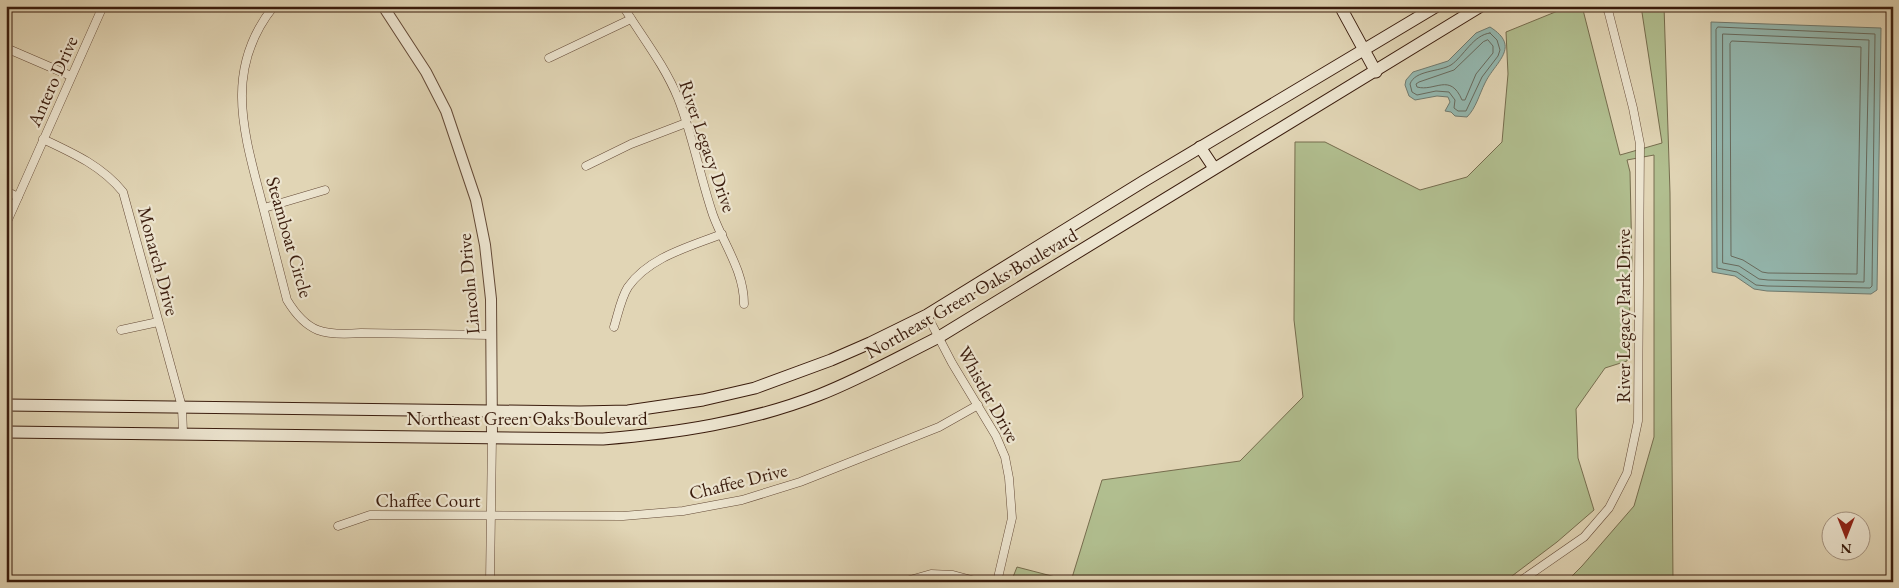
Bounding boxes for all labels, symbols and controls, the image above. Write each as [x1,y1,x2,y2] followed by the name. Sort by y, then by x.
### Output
[21,32,84,131] street label: Antero Drive
[673,77,742,215] street label: River Legacy Drive
[260,174,319,301] street label: Steamboat Circle
[132,204,185,318] street label: Monarch Drive
[861,222,1082,365] street label: Northeast Green Oaks Boulevard
[1611,229,1636,403] street label: River Legacy Park Drive
[452,232,485,335] street label: Lincoln Drive
[952,342,1025,447] street label: Whistler Drive
[406,406,648,431] street label: Northeast Green Oaks Boulevard
[686,457,790,506] street label: Chaffee Drive
[376,488,481,513] street label: Chaffee Court
[1822,510,1872,560] north arrow
[1840,540,1852,558] text: N

